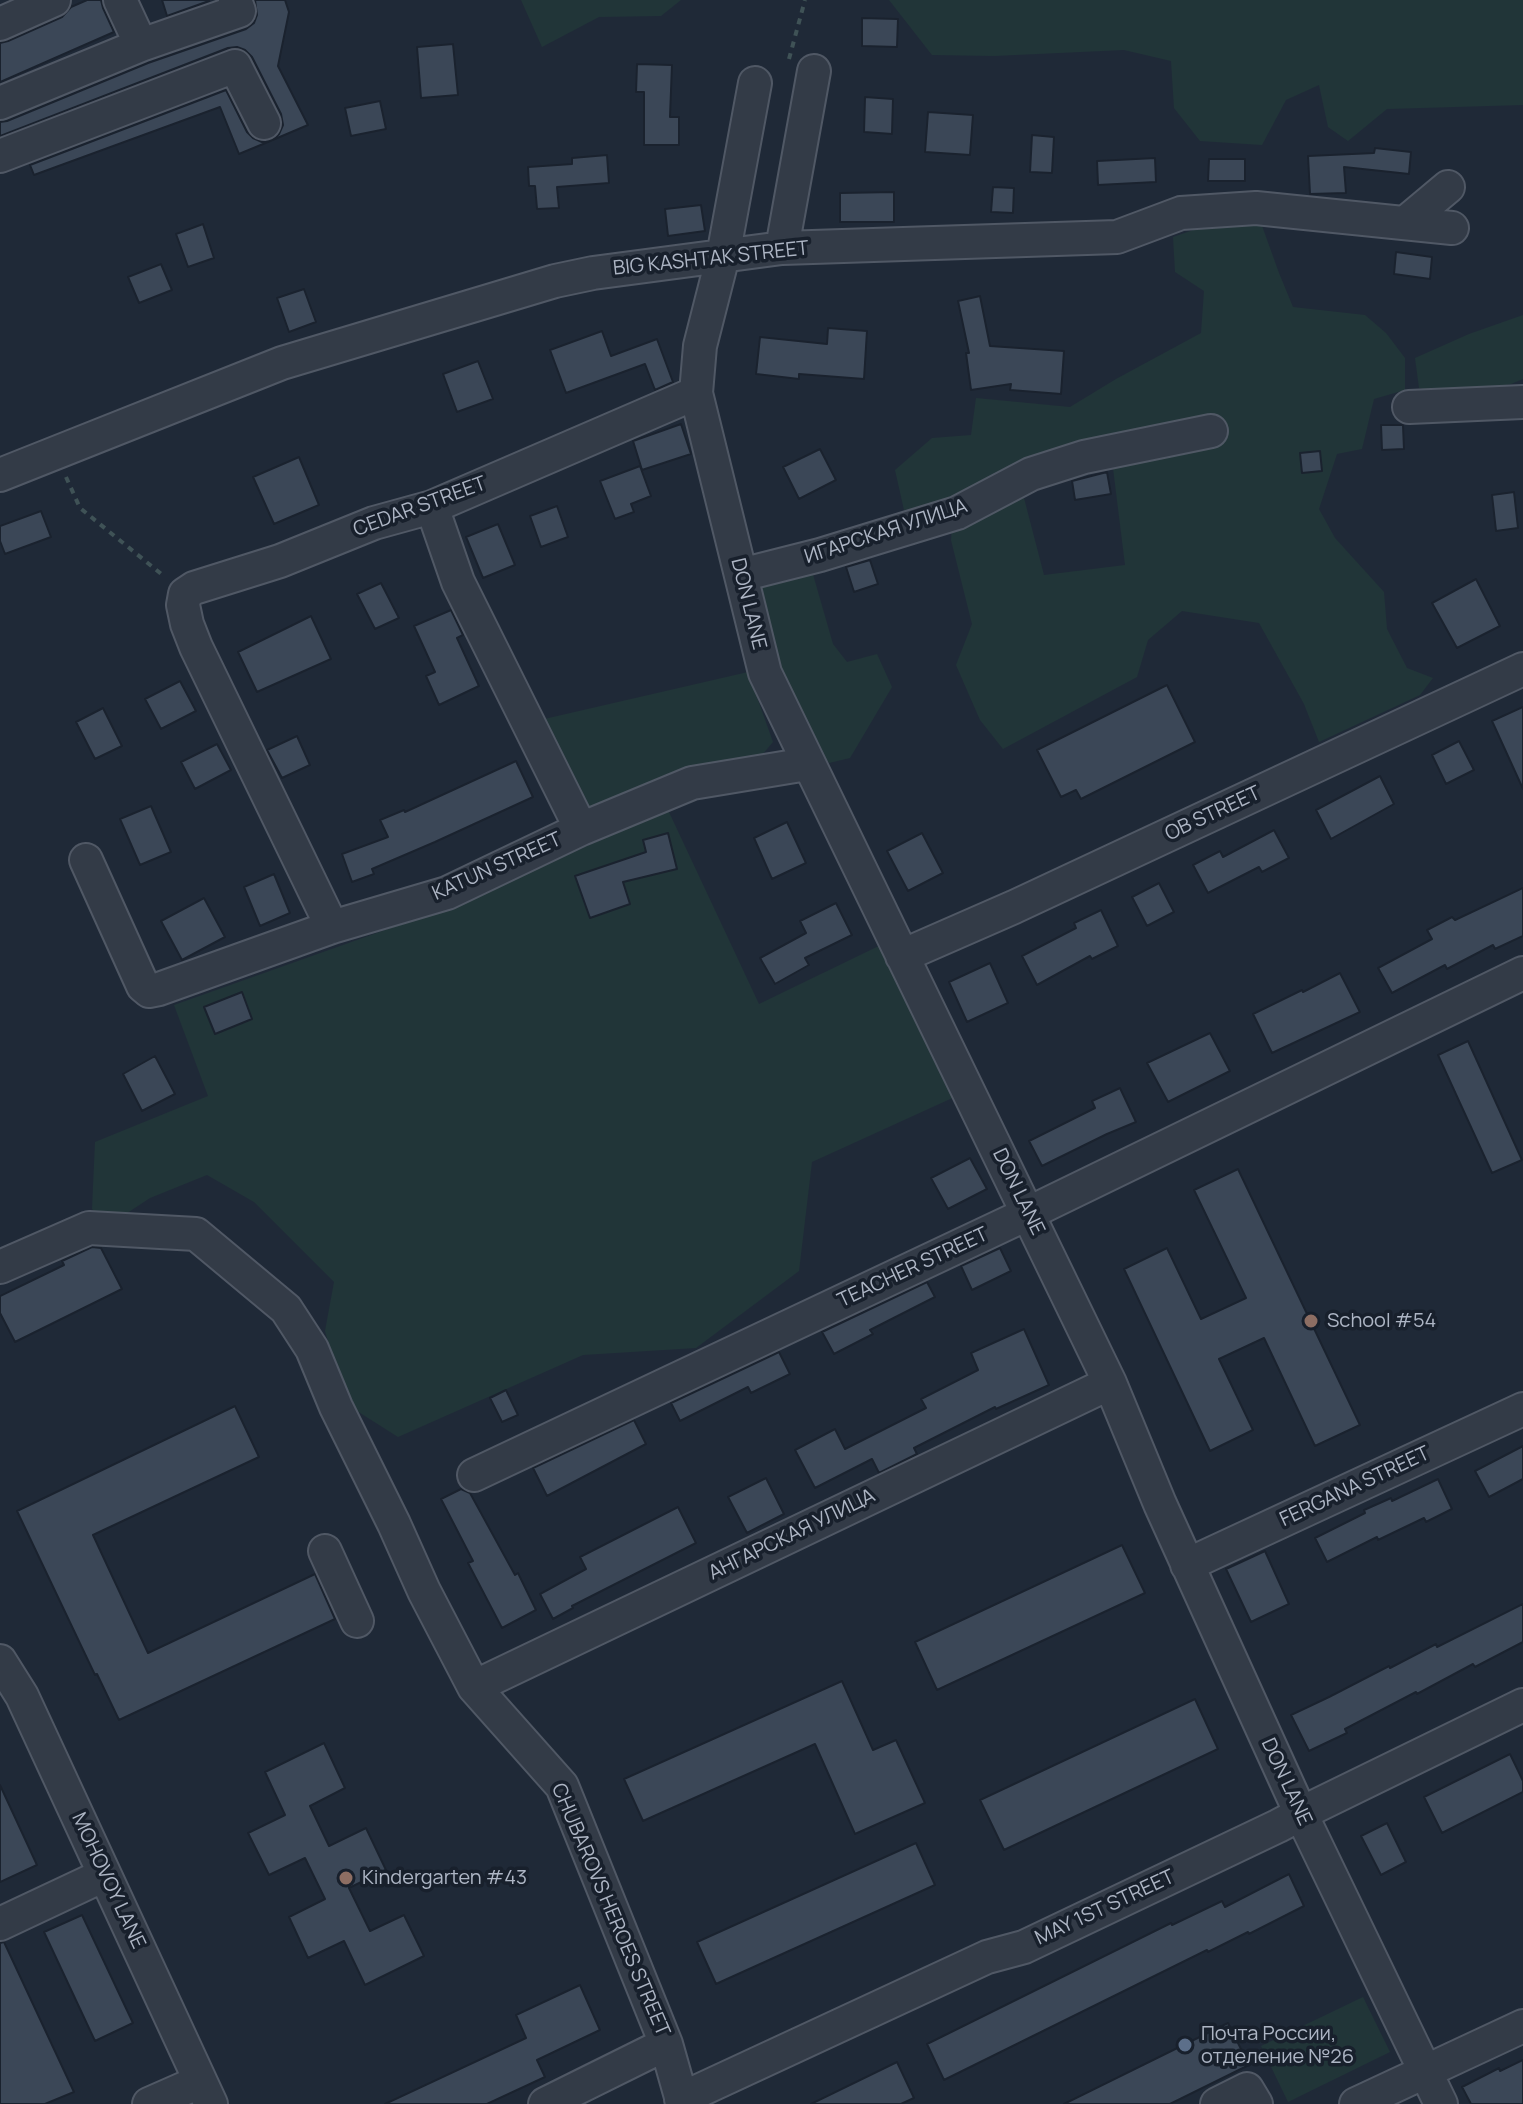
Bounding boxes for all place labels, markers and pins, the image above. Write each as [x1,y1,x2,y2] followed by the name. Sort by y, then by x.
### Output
[1327,1309,1436,1333] place label: School #54
[1302,1312,1320,1330] marker: School #54
[362,1866,527,1890] place label: Kindergarten #43
[337,1869,355,1887] marker: Kindergarten #43
[1201,2022,1354,2069] place label: Почта России, отделение №26
[1176,2036,1194,2054] marker: Почта России, отделение №26

